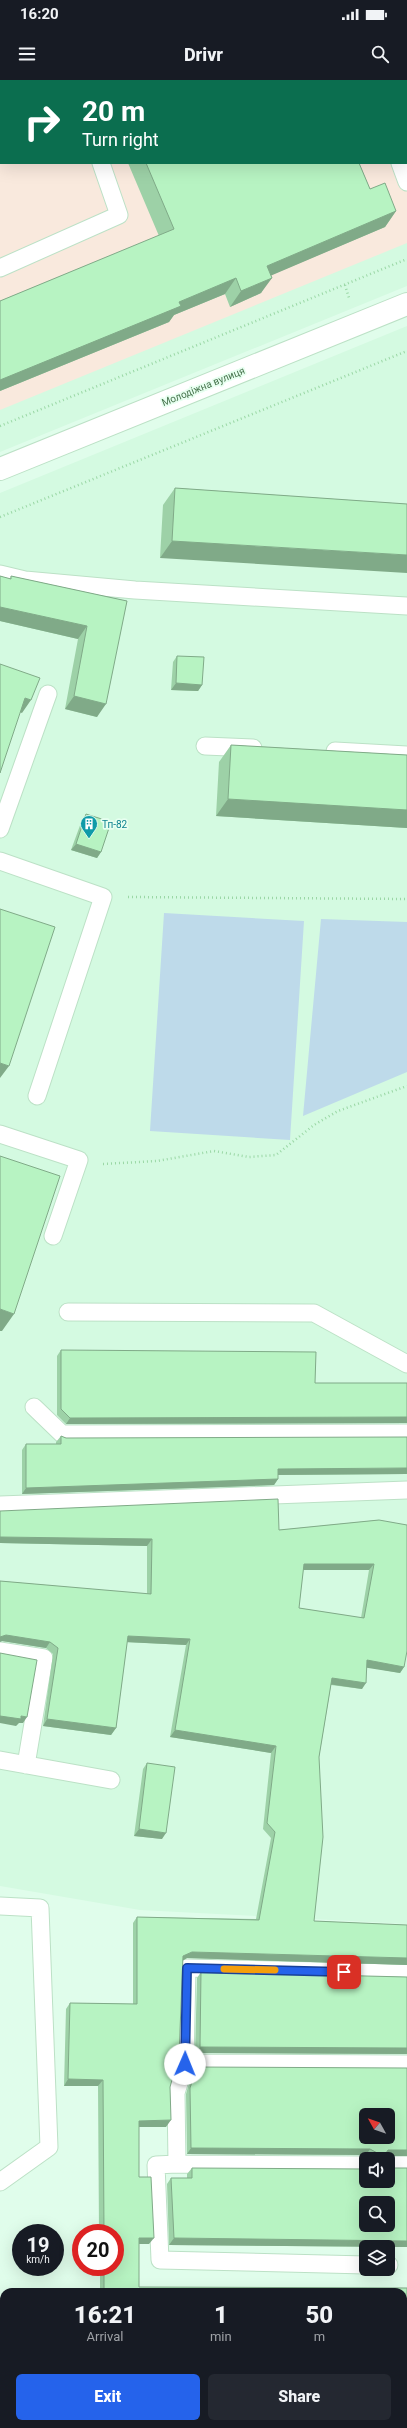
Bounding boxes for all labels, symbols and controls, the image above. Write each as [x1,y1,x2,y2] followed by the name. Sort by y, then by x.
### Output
[20,5,59,23] text: 16:20
[16,43,38,65] icon: menu
[369,43,391,65] icon: search
[184,44,223,65] text: Drivr
[82,95,145,128] text: 20 m
[16,96,68,148] icon: right
[82,129,159,150] text: Turn right
[160,365,246,408] street label: Молодіжна вулиця
[79,814,99,839] building icon: Тп-82
[102,819,128,830] place label: Тп-82
[327,1955,361,1989] pin
[333,1961,355,1983] icon: arrive
[164,2043,206,2085] position arrow
[359,2108,395,2144] north arrow
[359,2108,395,2276] map controls
[359,2152,395,2188] button: sound
[359,2196,395,2232] button: search
[72,2224,124,2276] speed limit sign: 20
[27,2233,49,2257] text: 19
[359,2240,395,2276] button: layers
[26,2254,50,2265] text: km/h
[74,2301,136,2329] text: 16:21
[214,2301,228,2329] text: 1
[305,2301,333,2329] text: 50
[87,2329,123,2344] text: Arrival
[210,2329,232,2344] text: min
[314,2329,325,2344] text: m
[16,2374,200,2420] button: Exit
[208,2374,391,2420] button: Share

